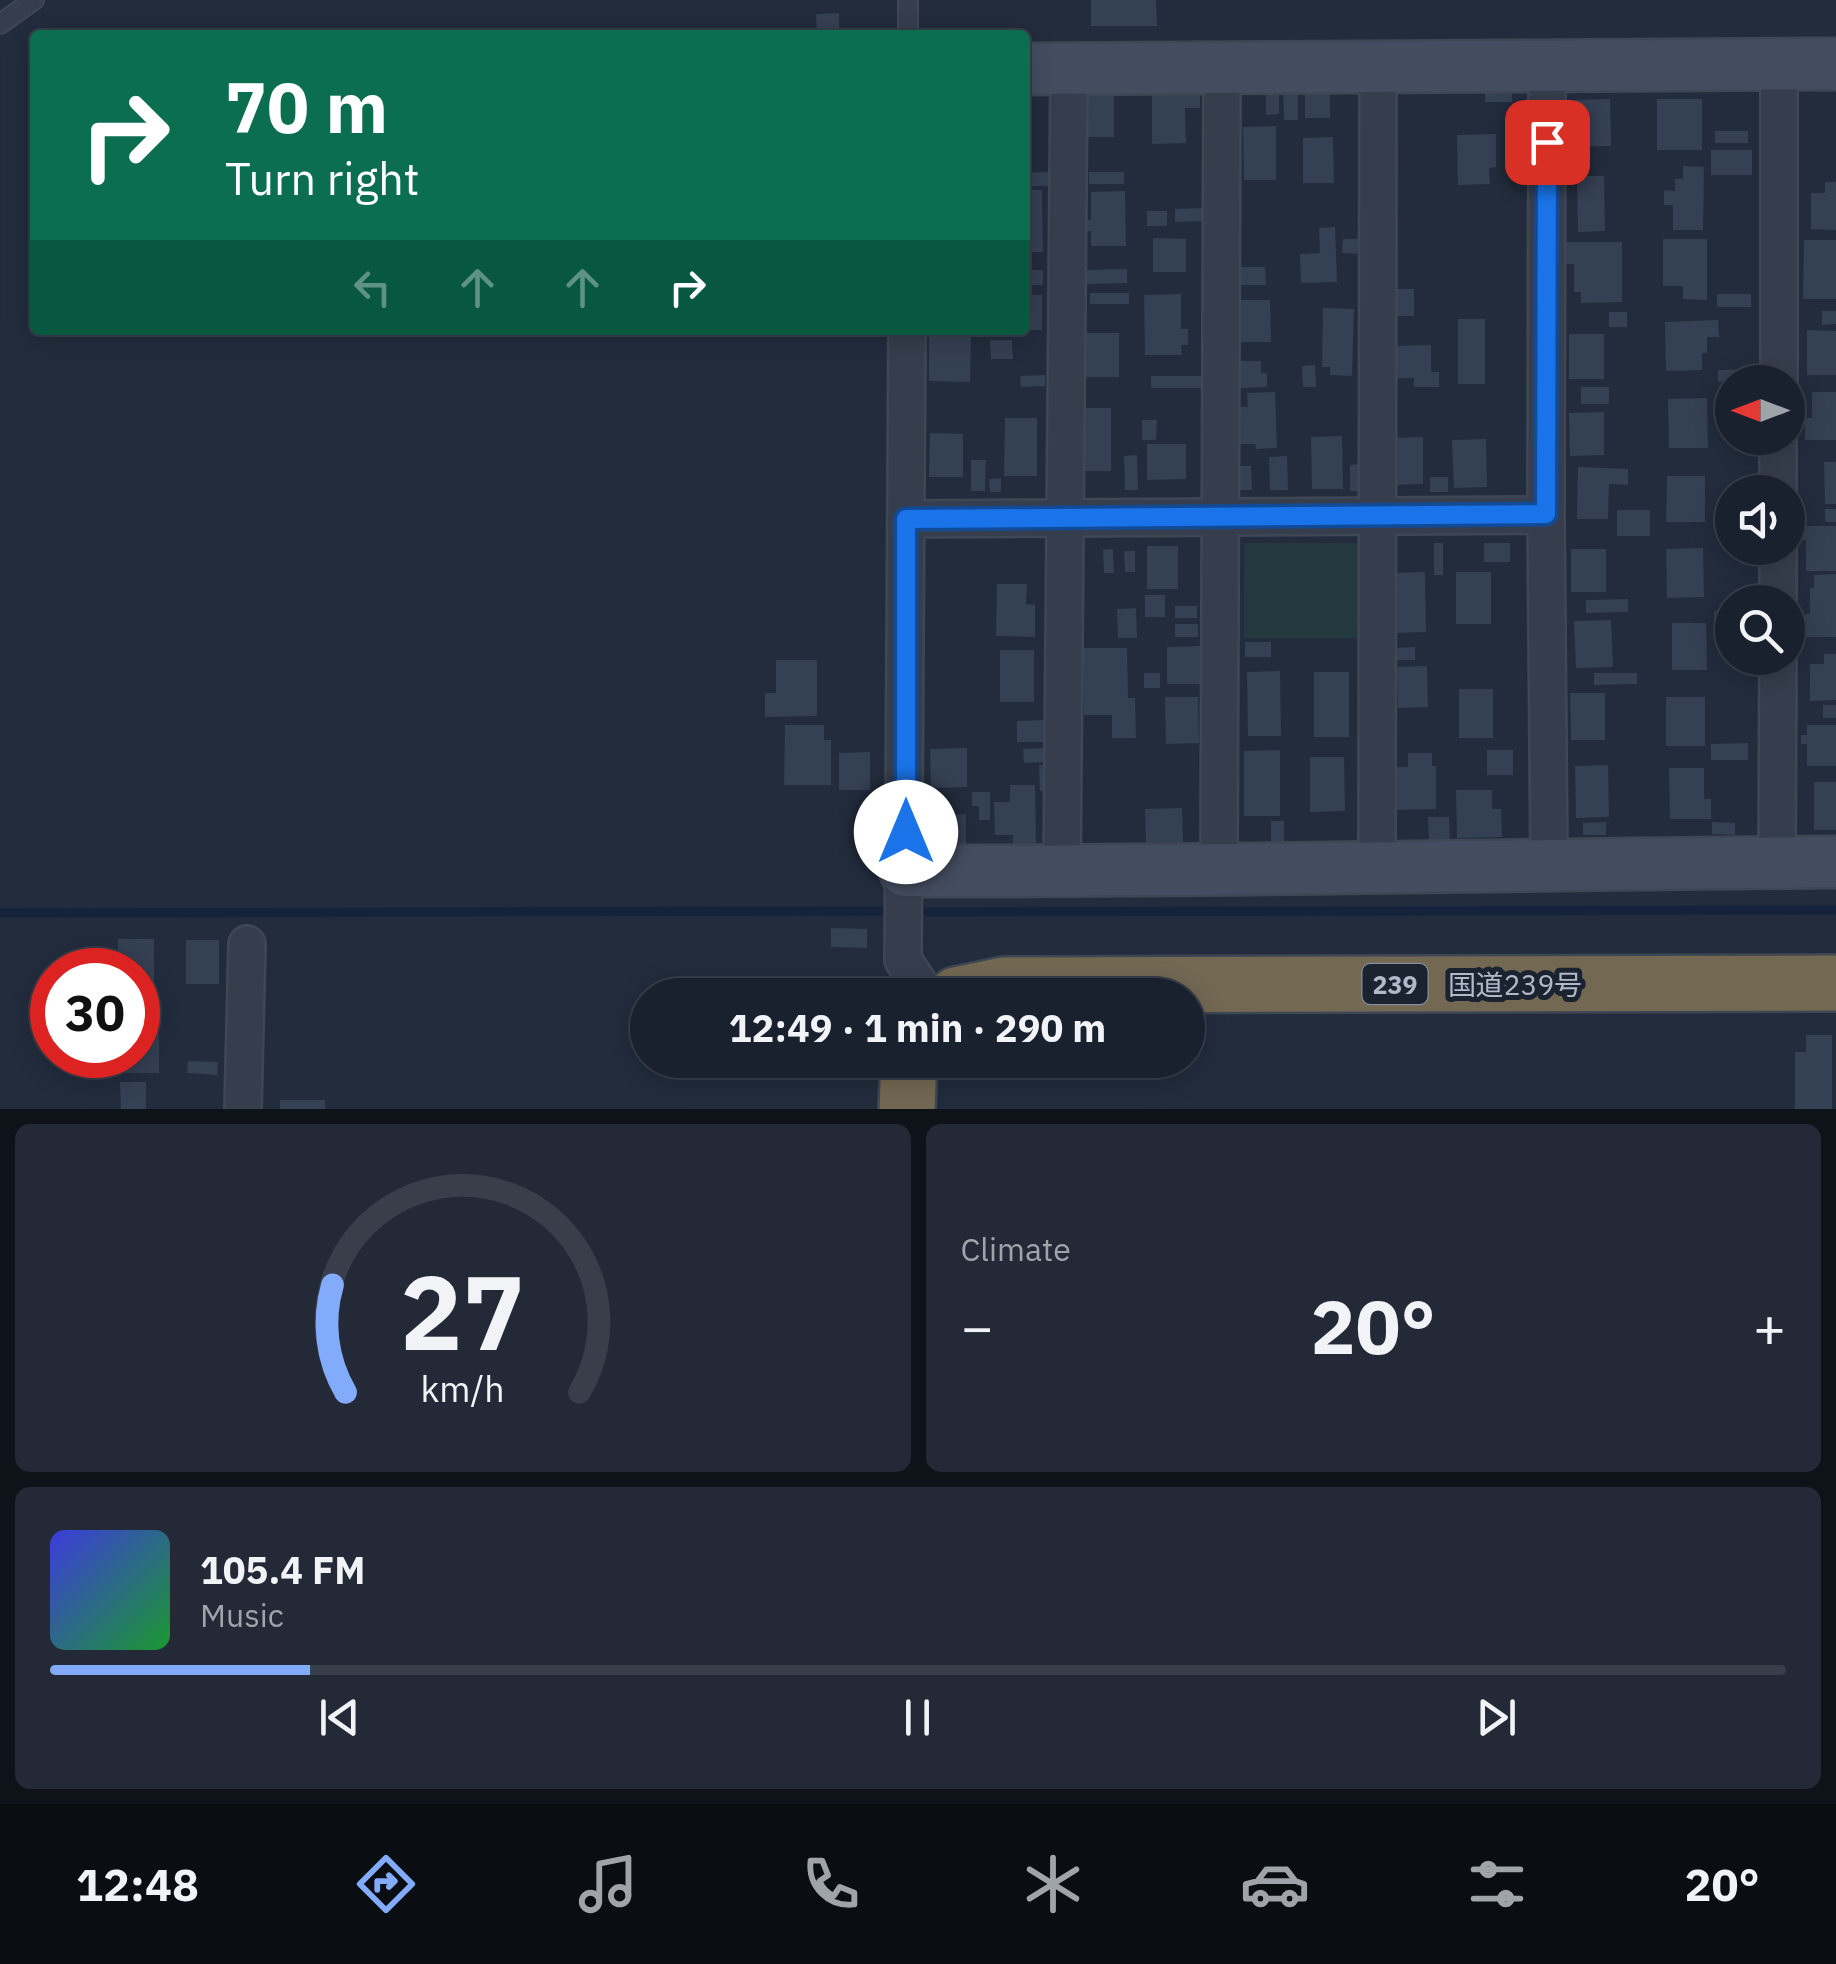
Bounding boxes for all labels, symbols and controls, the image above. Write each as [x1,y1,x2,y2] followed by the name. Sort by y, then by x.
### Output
[225,61,388,152] text: 70 m
[60,70,190,200] icon: right
[1505,100,1590,185] pin
[1520,115,1575,170] icon: arrive
[225,149,420,207] text: Turn right
[345,260,400,315] icon: left
[450,260,505,315] icon: ahead
[555,260,610,315] icon: ahead
[660,260,715,315] icon: right
[1715,365,1805,455] north arrow
[1715,365,1805,675] map controls
[1715,475,1805,565] button: sound
[1715,585,1805,675] button: search
[854,780,958,884] position arrow
[30,948,160,1078] speed limit sign: 30
[1362,964,1428,1004] road number: 239
[1448,966,1582,1003] street label: 国道239号
[729,1003,1106,1052] text: 12:49 · 1 min · 290 m
[961,1228,1071,1270] text: Climate
[400,1243,525,1379] text: 27
[1311,1277,1436,1375] text: 20°
[961,1291,994,1362] text: −
[1753,1291,1786,1362] text: +
[421,1365,505,1412] text: km/h
[200,1545,365,1594] text: 105.4 FM
[200,1594,284,1636] text: Music
[312,1690,367,1745] icon: previous
[890,1690,945,1745] icon: pause
[1469,1690,1524,1745] icon: next
[351,1849,421,1919] icon: directions
[573,1849,643,1919] icon: music
[796,1849,866,1919] icon: phone
[1018,1849,1088,1919] icon: climate
[1240,1849,1310,1919] icon: car
[1462,1849,1532,1919] icon: filters
[76,1855,199,1913] text: 12:48
[1685,1855,1760,1913] text: 20°

